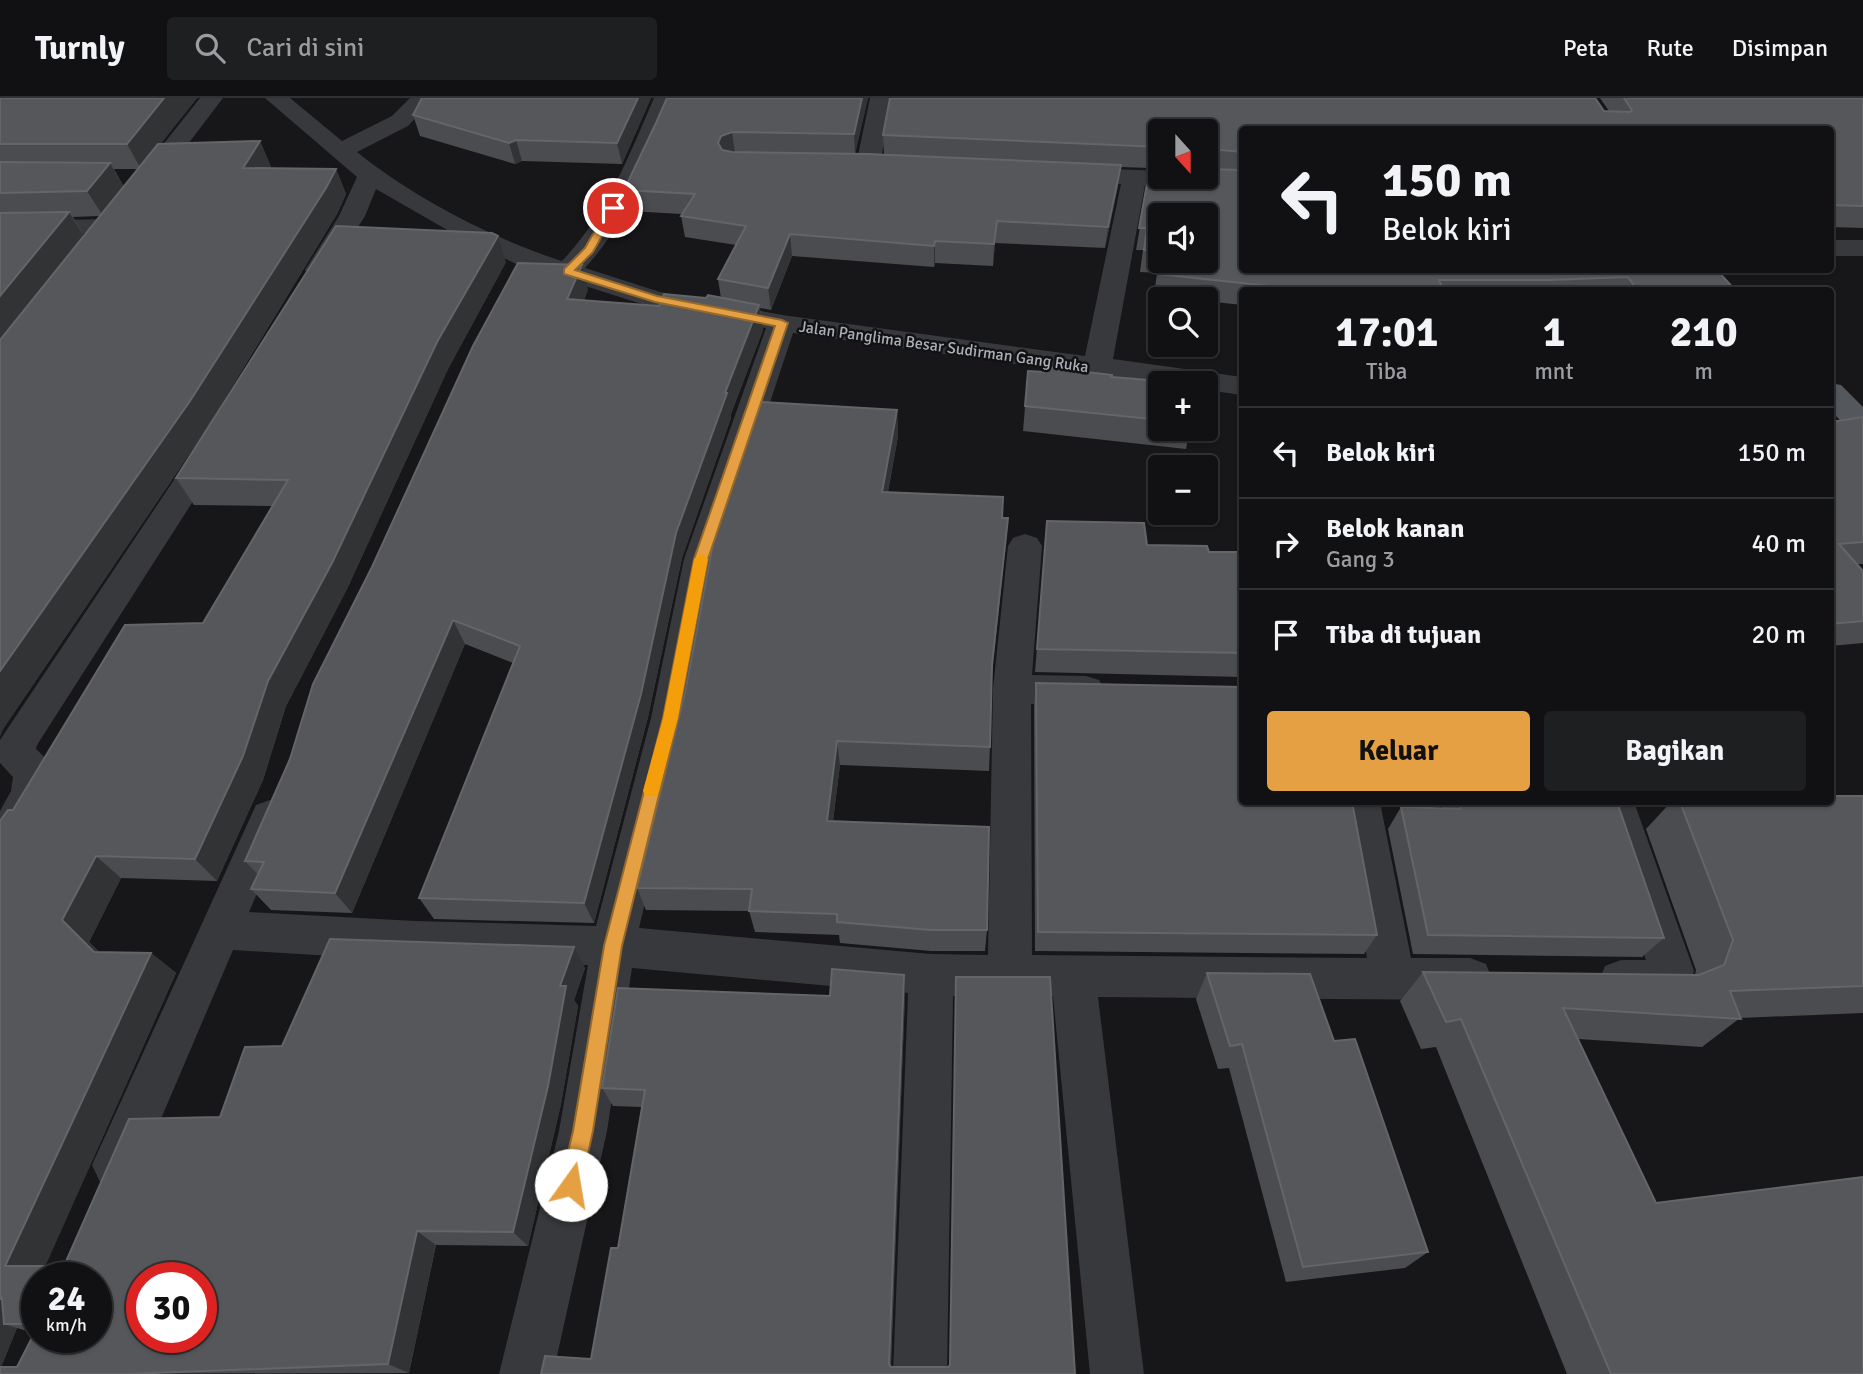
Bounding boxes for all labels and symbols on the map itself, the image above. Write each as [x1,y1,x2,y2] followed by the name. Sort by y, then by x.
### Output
[1148,119,1218,189] north arrow
[583,178,643,238] pin
[798,317,1090,377] street label: Jalan Panglima Besar Sudirman Gang Ruka
[534,1148,608,1222] position arrow
[126,1262,217,1353] speed limit sign: 30

